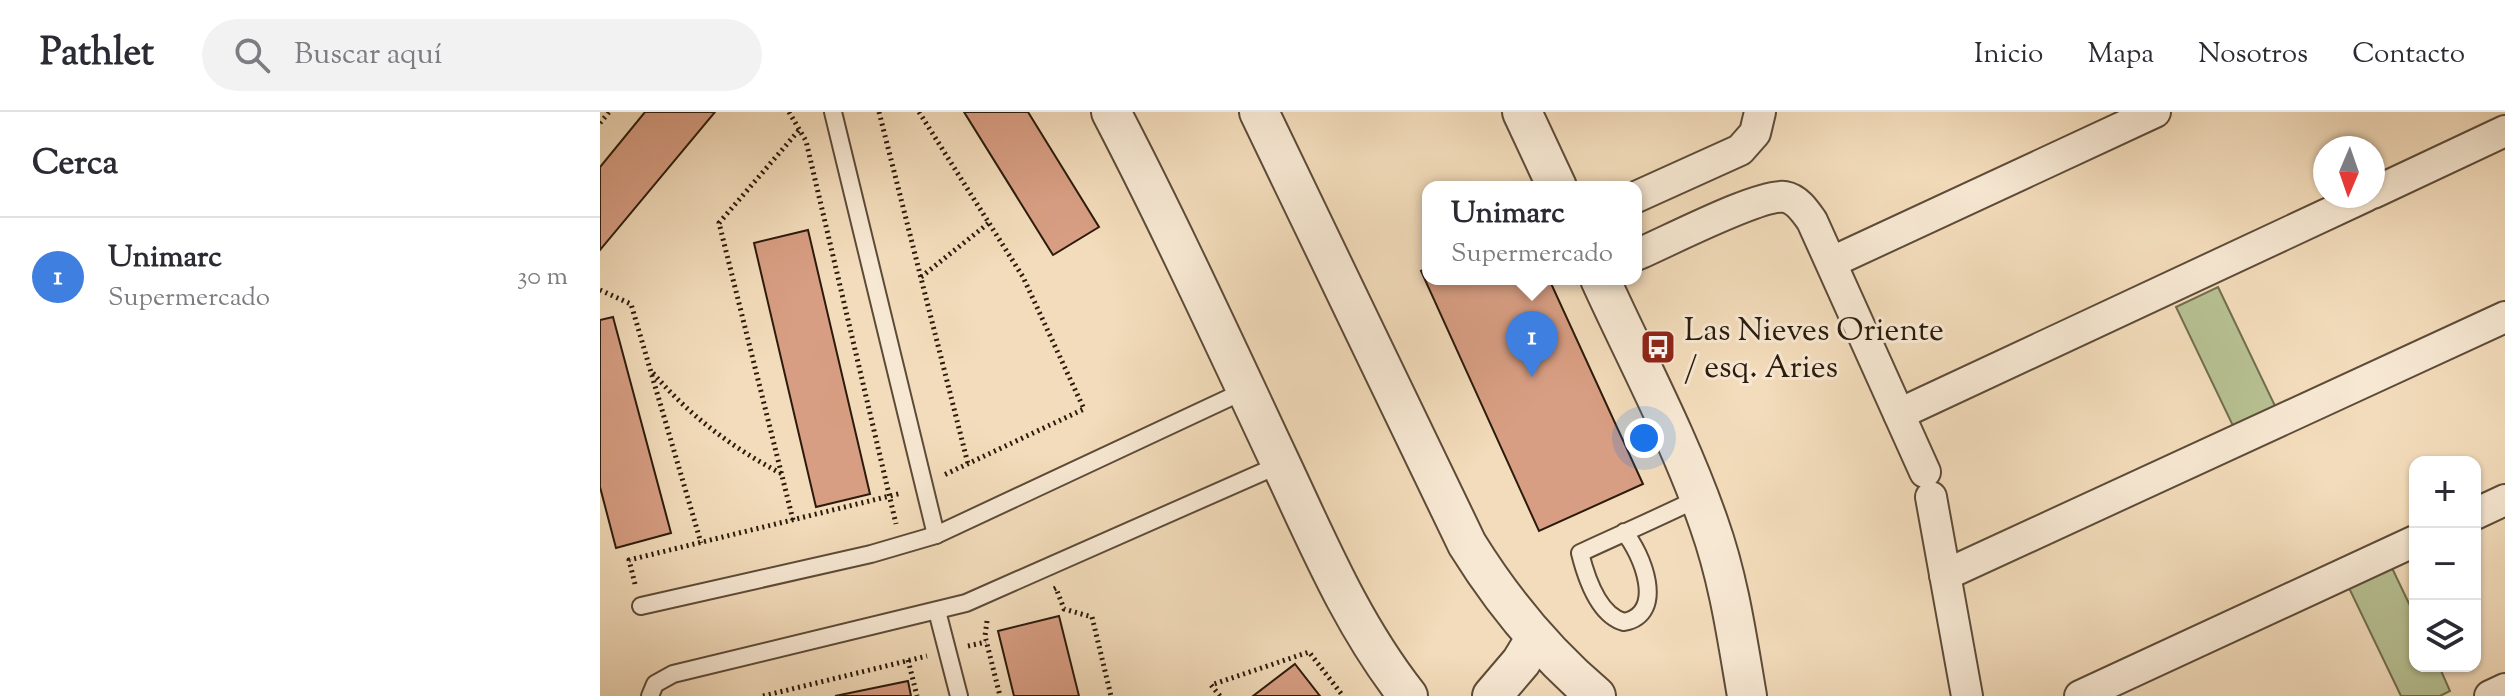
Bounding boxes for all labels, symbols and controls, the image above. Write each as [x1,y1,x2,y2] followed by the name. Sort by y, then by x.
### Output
[202,19,762,91] search box
[40,28,154,82] text: Pathlet
[230,33,274,77] icon: search
[294,34,442,77] text: Buscar aquí
[1974,35,2043,75] text: Inicio
[2087,35,2154,75] text: Mapa
[2198,35,2308,75] text: Nosotros
[2352,35,2465,75] text: Contacto
[2313,136,2385,208] north arrow
[32,140,118,189] text: Cerca
[1422,181,1642,285] popup
[1451,193,1565,236] text: Unimarc
[1451,236,1613,273] text: Supermercado
[108,237,222,280] text: Unimarc
[54,259,62,296] text: 1
[517,259,568,296] text: 30 m
[108,280,270,317] text: Supermercado
[1684,309,1944,392] place label: Las Nieves Oriente / esq. Aries
[1506,311,1558,377] pin: 1
[1639,328,1677,366] bus stop icon: Las Nieves Oriente / esq. Aries
[1624,418,1664,458] your location
[2409,456,2481,672] map controls
[2409,456,2481,528] button: +
[2409,528,2481,600] button: −
[2409,600,2481,672] button: layers

